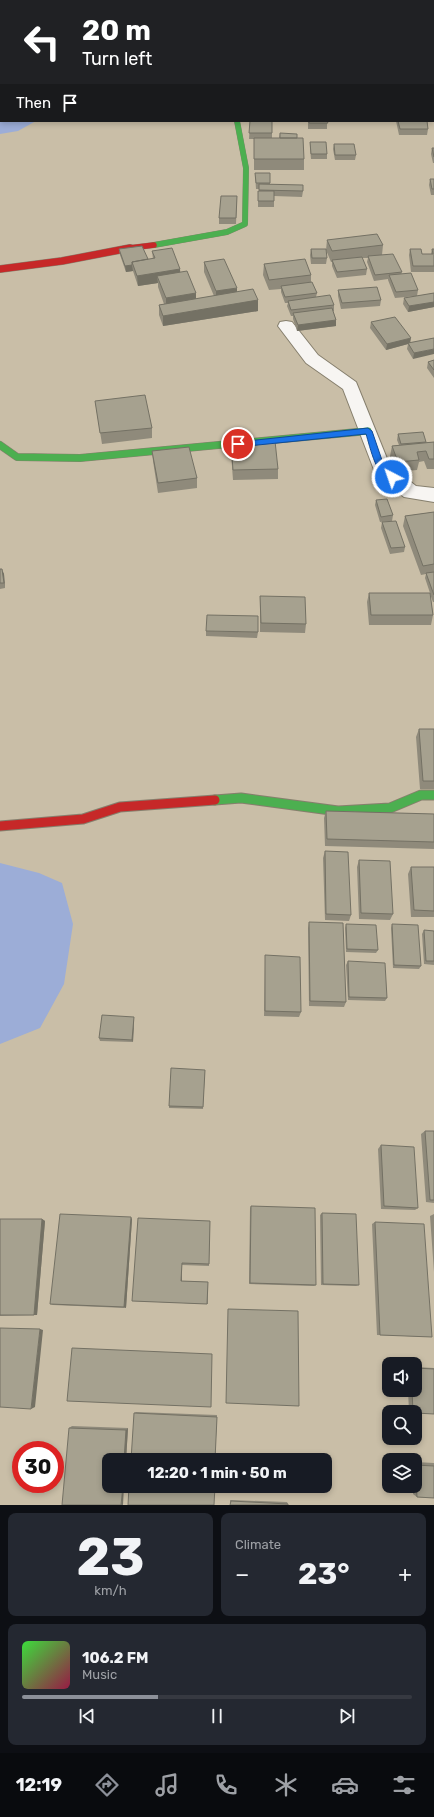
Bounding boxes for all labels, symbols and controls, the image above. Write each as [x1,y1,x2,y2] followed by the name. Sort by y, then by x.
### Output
[82,14,151,47] text: 20 m
[16,16,68,68] icon: left
[82,48,152,70] text: Turn left
[59,92,81,114] icon: arrive
[16,94,51,112] text: Then
[221,427,255,461] pin
[227,433,249,455] icon: arrive
[371,456,413,498] position arrow
[382,1357,422,1493] map controls
[382,1357,422,1397] button: sound
[382,1405,422,1445] button: search
[12,1441,64,1493] speed limit sign: 30
[382,1453,422,1493] button: layers
[147,1464,287,1482] text: 12:20 · 1 min · 50 m
[76,1526,145,1588] text: 23
[235,1537,281,1552] text: Climate
[298,1556,350,1592] text: 23°
[235,1561,249,1588] text: −
[398,1561,412,1588] text: +
[94,1583,127,1598] text: km/h
[82,1649,148,1667] text: 106.2 FM
[82,1667,117,1682] text: Music
[76,1705,98,1727] icon: previous
[206,1705,228,1727] icon: pause
[336,1705,358,1727] icon: next
[93,1771,121,1799] icon: directions
[153,1771,181,1799] icon: music
[212,1771,240,1799] icon: phone
[272,1771,300,1799] icon: climate
[331,1771,359,1799] icon: car
[390,1771,418,1799] icon: filters
[16,1774,62,1796] text: 12:19

